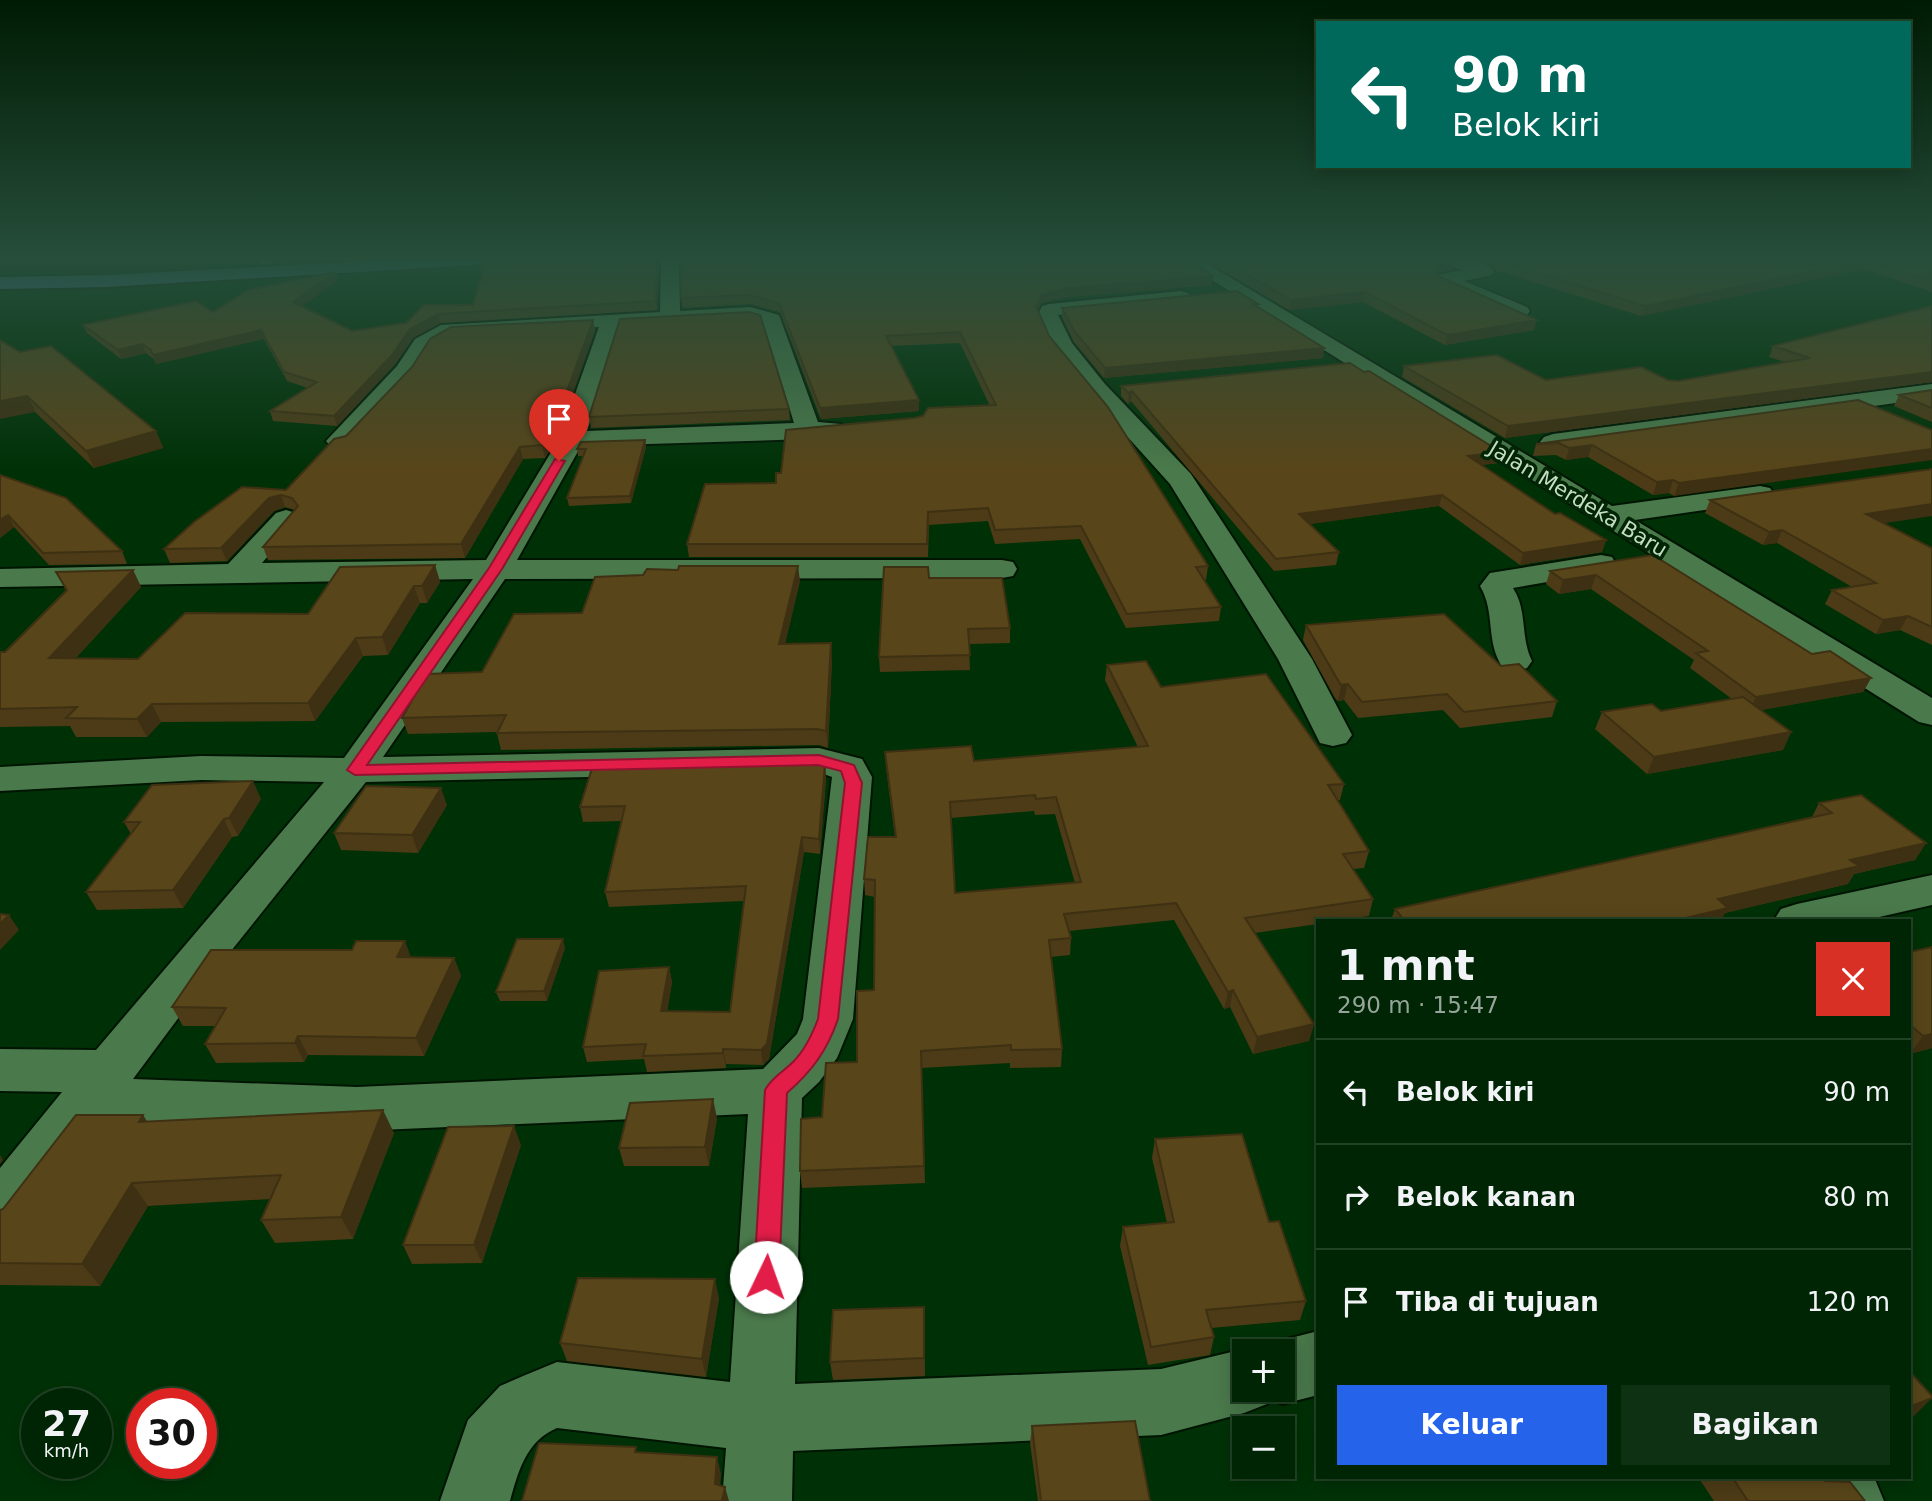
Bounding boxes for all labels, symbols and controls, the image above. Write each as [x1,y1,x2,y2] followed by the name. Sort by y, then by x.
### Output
[1452,47,1588,104] text: 90 m
[1337,49,1428,140] icon: left
[1452,106,1600,144] text: Belok kiri
[529,389,589,461] pin
[540,400,578,438] icon: arrive
[1483,435,1672,562] street label: Jalan Merdeka Baru
[1337,941,1475,990] text: 1 mnt
[1816,942,1890,1016] button: close
[1337,992,1499,1018] text: 290 m · 15:47
[1337,1073,1375,1111] icon: left
[1396,1077,1535,1107] text: Belok kiri
[1823,1077,1890,1107] text: 90 m
[1337,1178,1375,1216] icon: right
[1396,1182,1576,1212] text: Belok kanan
[1823,1182,1890,1212] text: 80 m
[729,1240,803,1314] position arrow
[1337,1283,1375,1321] icon: arrive
[1396,1287,1599,1317] text: Tiba di tujuan
[1807,1287,1890,1317] text: 120 m
[1232,1339,1295,1479] map controls
[1232,1339,1295,1402] button: +
[1337,1385,1607,1465] button: Keluar
[1621,1385,1890,1465] button: Bagikan
[126,1388,217,1479] speed limit sign: 30
[42,1404,91,1444] text: 27
[1232,1416,1295,1479] button: −
[44,1440,89,1461] text: km/h

